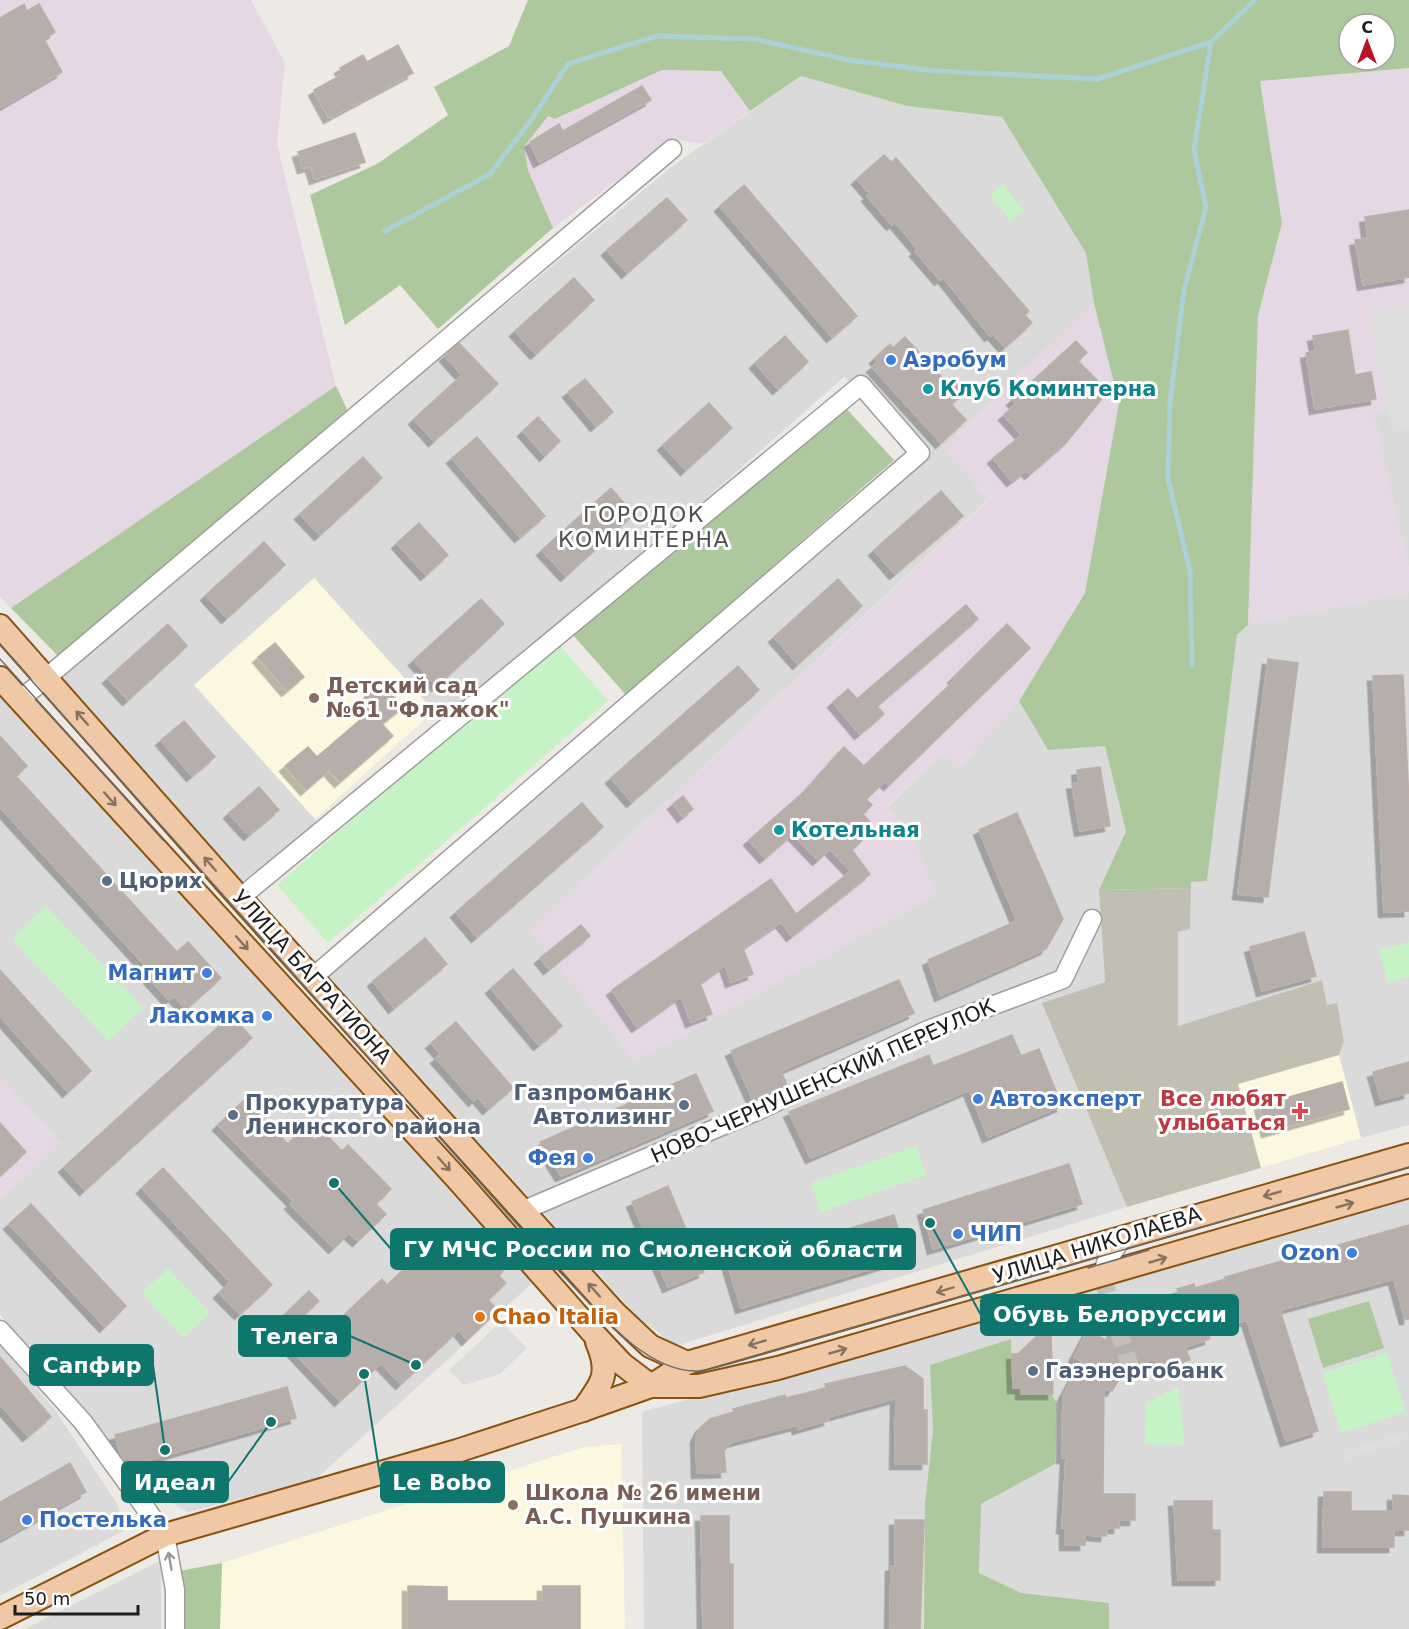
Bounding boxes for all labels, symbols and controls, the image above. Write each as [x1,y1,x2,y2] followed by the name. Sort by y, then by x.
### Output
[1337,12,1397,72] north arrow
[1361,18,1373,37] text: С
[903,348,1007,372] place label: Аэробум
[884,353,898,367] marker: Аэробум
[940,377,1156,401] place label: Клуб Коминтерна
[921,382,935,396] marker: Клуб Коминтерна
[558,502,730,552] district label: ГОРОДОК КОМИНТЕРНА
[326,674,510,722] place label: Детский сад №61 "Флажок"
[307,691,321,705] marker: Детский сад №61 "Флажок"
[75,711,89,726] one-way arrow
[103,791,117,806] one-way arrow
[791,818,920,842] place label: Котельная
[772,823,786,837] marker: Котельная
[204,856,217,872] one-way arrow
[119,869,203,893] place label: Цюрих
[100,874,114,888] marker: Цюрих
[228,885,397,1069] street label: УЛИЦА БАГРАТИОНА
[235,935,249,950] one-way arrow
[108,961,196,985] place label: Магнит
[200,966,214,980] marker: Магнит
[647,993,999,1168] street label: НОВО-ЧЕРНУШЕНСКИЙ ПЕРЕУЛОК
[149,1004,255,1028] place label: Лакомка
[260,1009,274,1023] marker: Лакомка
[514,1081,672,1129] place label: Газпромбанк Автолизинг
[990,1087,1142,1111] place label: Автоэксперт
[1158,1087,1287,1135] place label: Все любят улыбаться
[245,1091,481,1139] place label: Прокуратура Ленинского района
[971,1092,985,1106] marker: Автоэксперт
[677,1098,691,1112] marker: Газпромбанк Автолизинг
[1291,1102,1309,1120] marker: Все любят улыбаться
[226,1108,240,1122] marker: Прокуратура Ленинского района
[527,1146,576,1170] place label: Фея
[581,1151,595,1165] marker: Фея
[437,1156,451,1171] one-way arrow
[1263,1189,1282,1200] one-way arrow
[1335,1198,1354,1210] one-way arrow
[990,1202,1205,1288] street label: УЛИЦА НИКОЛАЕВА
[970,1222,1022,1246] place label: ЧИП
[951,1227,965,1241] marker: ЧИП
[391,1229,915,1269] callout: ГУ МЧС России по Смоленской области
[403,1237,903,1262] text: ГУ МЧС России по Смоленской области
[1281,1241,1340,1265] place label: Ozon
[1345,1246,1359,1260] marker: Ozon
[1148,1254,1167,1265] one-way arrow
[587,1283,601,1298] one-way arrow
[936,1285,955,1296] one-way arrow
[981,1295,1238,1335] callout: Обувь Белоруссии
[993,1302,1227,1327] text: Обувь Белоруссии
[492,1305,619,1329] place label: Chao Italia
[473,1310,487,1324] marker: Chao Italia
[239,1316,350,1356] callout: Телега
[251,1324,339,1349] text: Телега
[748,1338,767,1349] one-way arrow
[30,1345,153,1385] callout: Сапфир
[828,1345,847,1357] one-way arrow
[42,1353,142,1378] text: Сапфир
[1045,1359,1224,1383] place label: Газэнергобанк
[1026,1364,1040,1378] marker: Газэнергобанк
[122,1462,228,1502] callout: Идеал
[381,1462,504,1502] callout: Le Bobo
[134,1470,216,1495] text: Идеал
[392,1470,492,1495] text: Le Bobo
[525,1481,761,1529] place label: Школа № 26 имени А.С. Пушкина
[506,1498,520,1512] marker: Школа № 26 имени А.С. Пушкина
[39,1508,167,1532] place label: Постелька
[20,1513,34,1527] marker: Постелька
[164,1552,175,1572] one-way arrow
[15,1578,138,1616] scale bar
[24,1588,70,1609] text: 50 m

